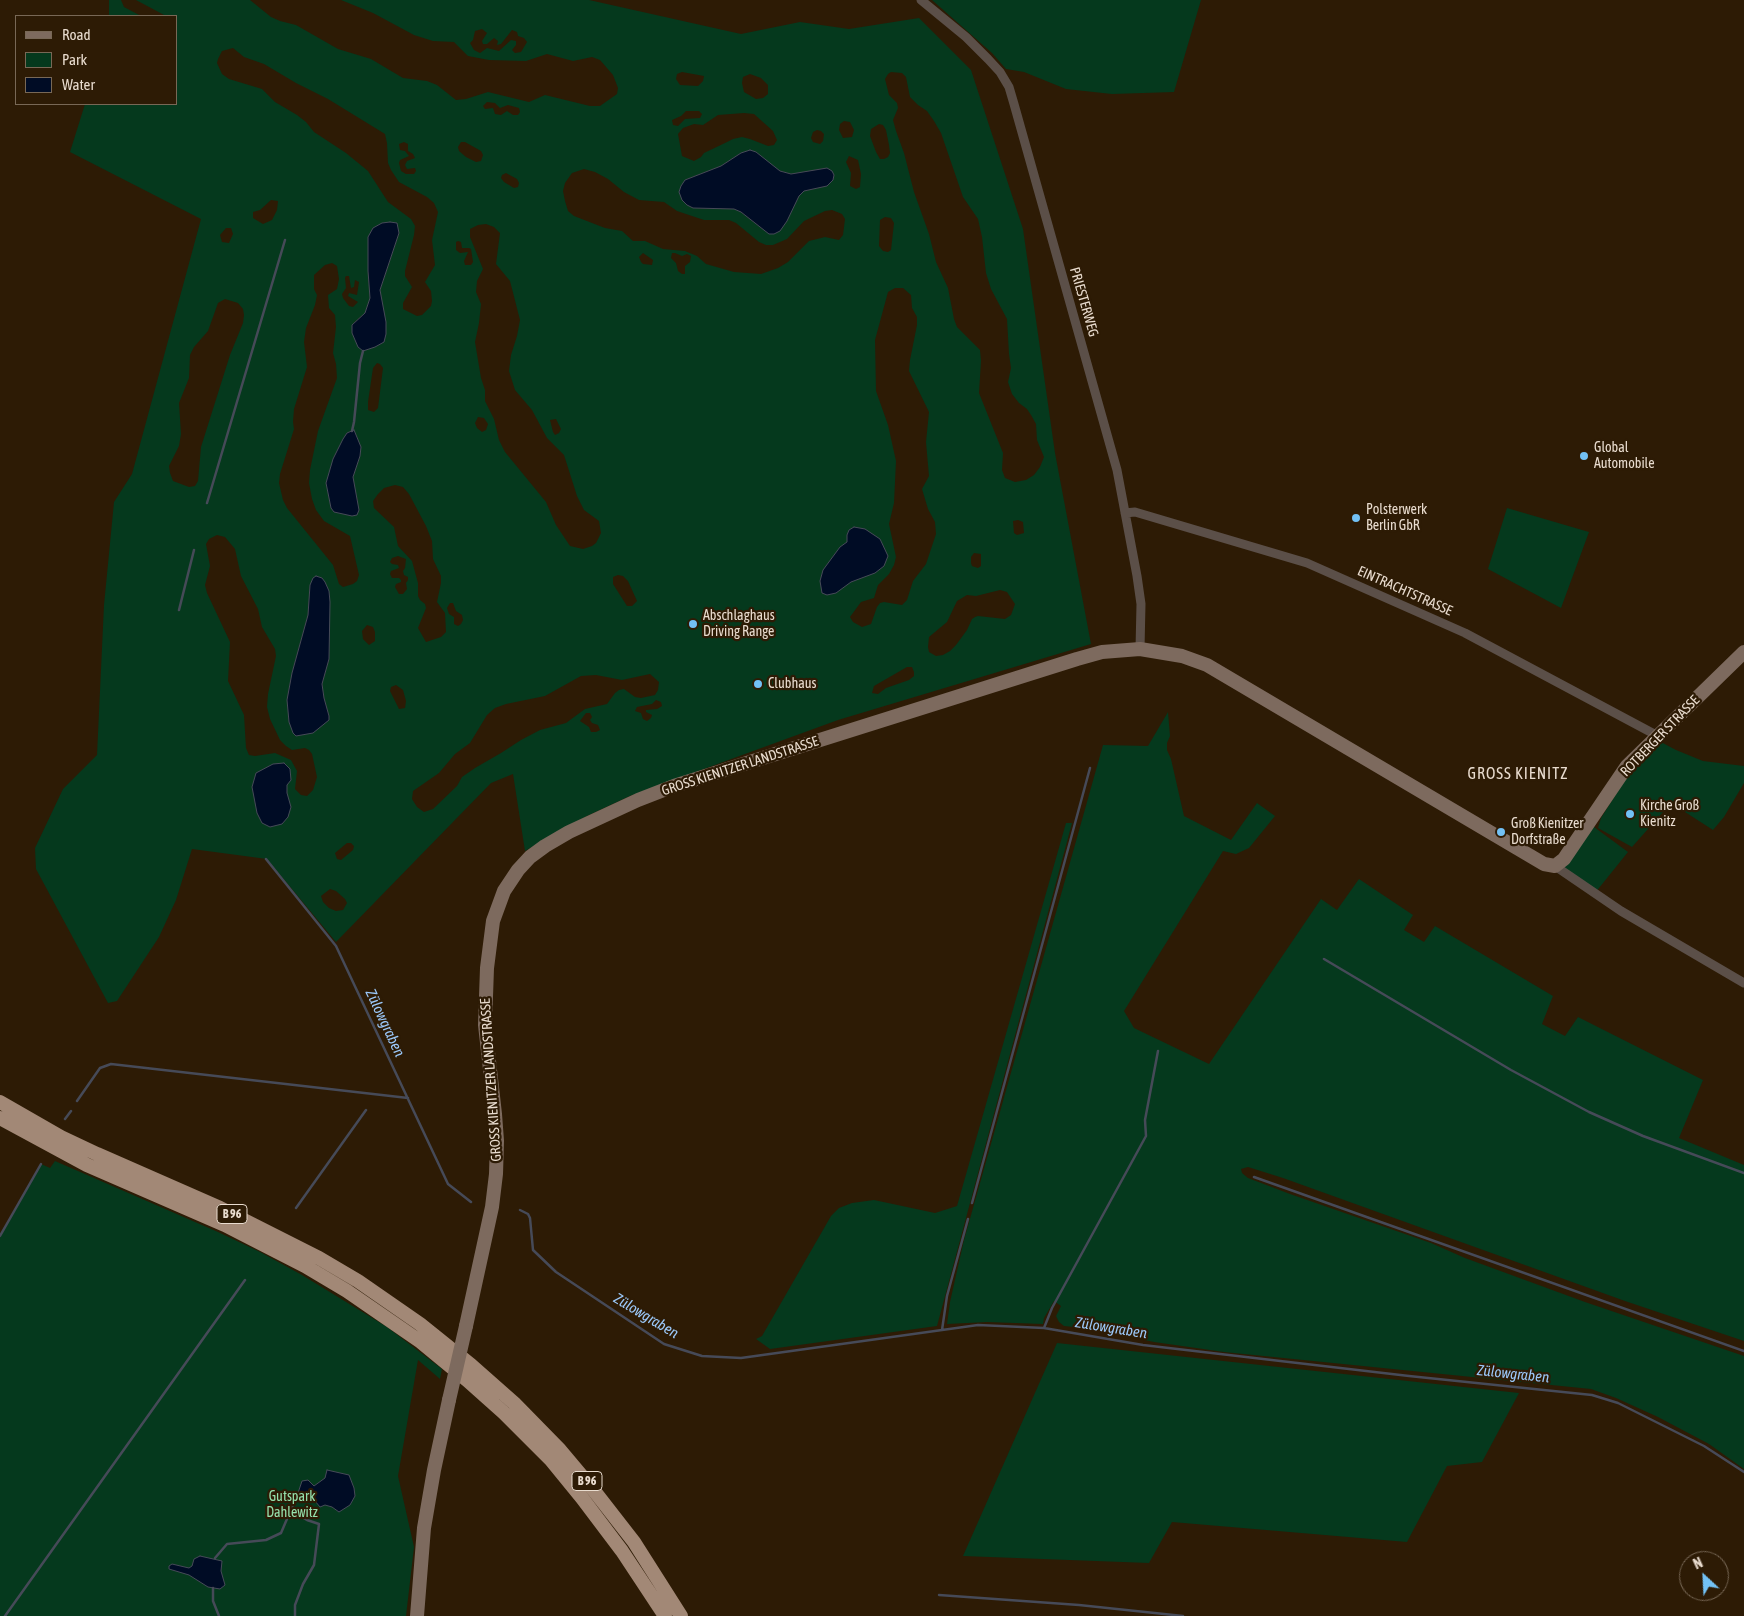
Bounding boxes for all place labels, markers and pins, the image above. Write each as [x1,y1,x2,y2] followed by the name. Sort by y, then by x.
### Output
[1594,440,1655,472] place label: Global Automobile
[1578,450,1590,462] marker: Global Automobile
[1366,502,1427,534] place label: Polsterwerk Berlin GbR
[1350,512,1362,524] marker: Polsterwerk Berlin GbR
[703,608,775,640] place label: Abschlaghaus Driving Range
[687,618,699,630] marker: Abschlaghaus Driving Range
[768,676,816,692] place label: Clubhaus
[752,678,764,690] marker: Clubhaus
[1640,798,1699,830] place label: Kirche Groß Kienitz
[1624,808,1636,820] marker: Kirche Groß Kienitz
[1511,816,1583,849] place label: Groß Kienitzer Dorfstraße
[1495,826,1507,838] marker: Groß Kienitzer Dorfstraße

